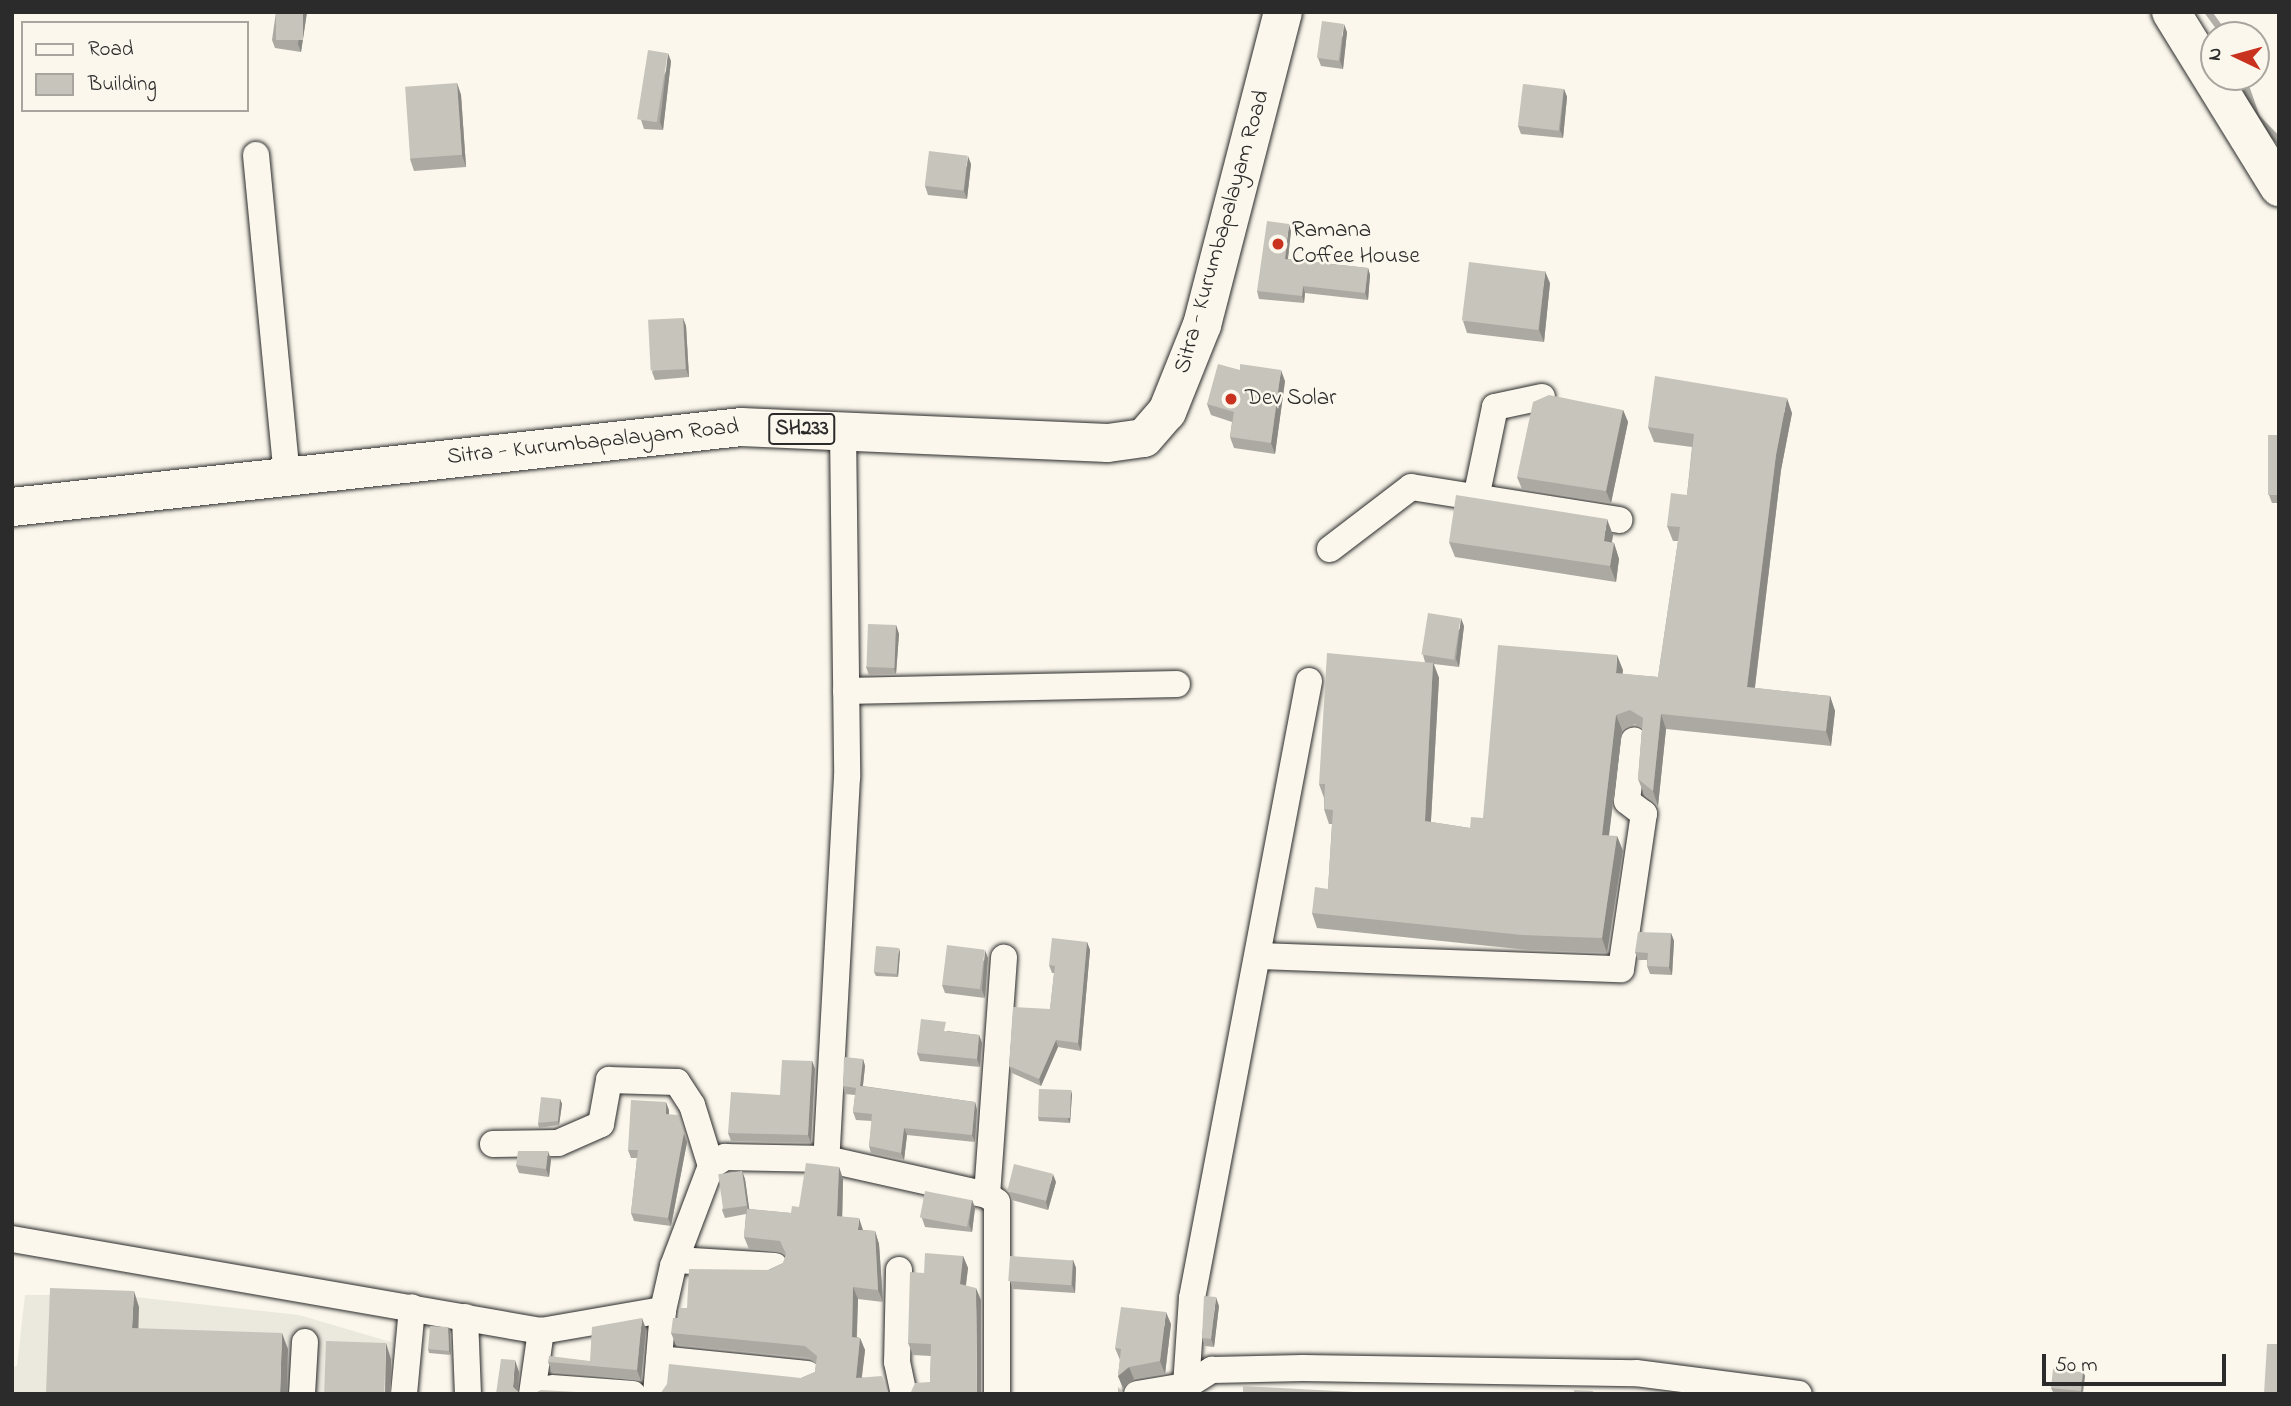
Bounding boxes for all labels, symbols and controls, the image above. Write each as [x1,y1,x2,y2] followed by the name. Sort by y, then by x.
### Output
[21,21,248,112] legend
[2200,21,2270,91] north arrow
[88,35,134,65] text: Road
[2202,47,2230,62] text: N
[88,70,157,100] text: Building
[1169,87,1277,377] street label: Sitra - Kurumbapalayam Road
[1292,217,1420,271] place label: Ramana Coffee House
[1270,236,1286,252] marker: Ramana Coffee House
[1245,385,1336,413] place label: Dev Solar
[1223,391,1239,407] marker: Dev Solar
[767,412,837,446] road number: SH233
[446,414,740,472] street label: Sitra - Kurumbapalayam Road
[2046,1340,2230,1384] scale bar
[2055,1351,2098,1381] text: 50 m

